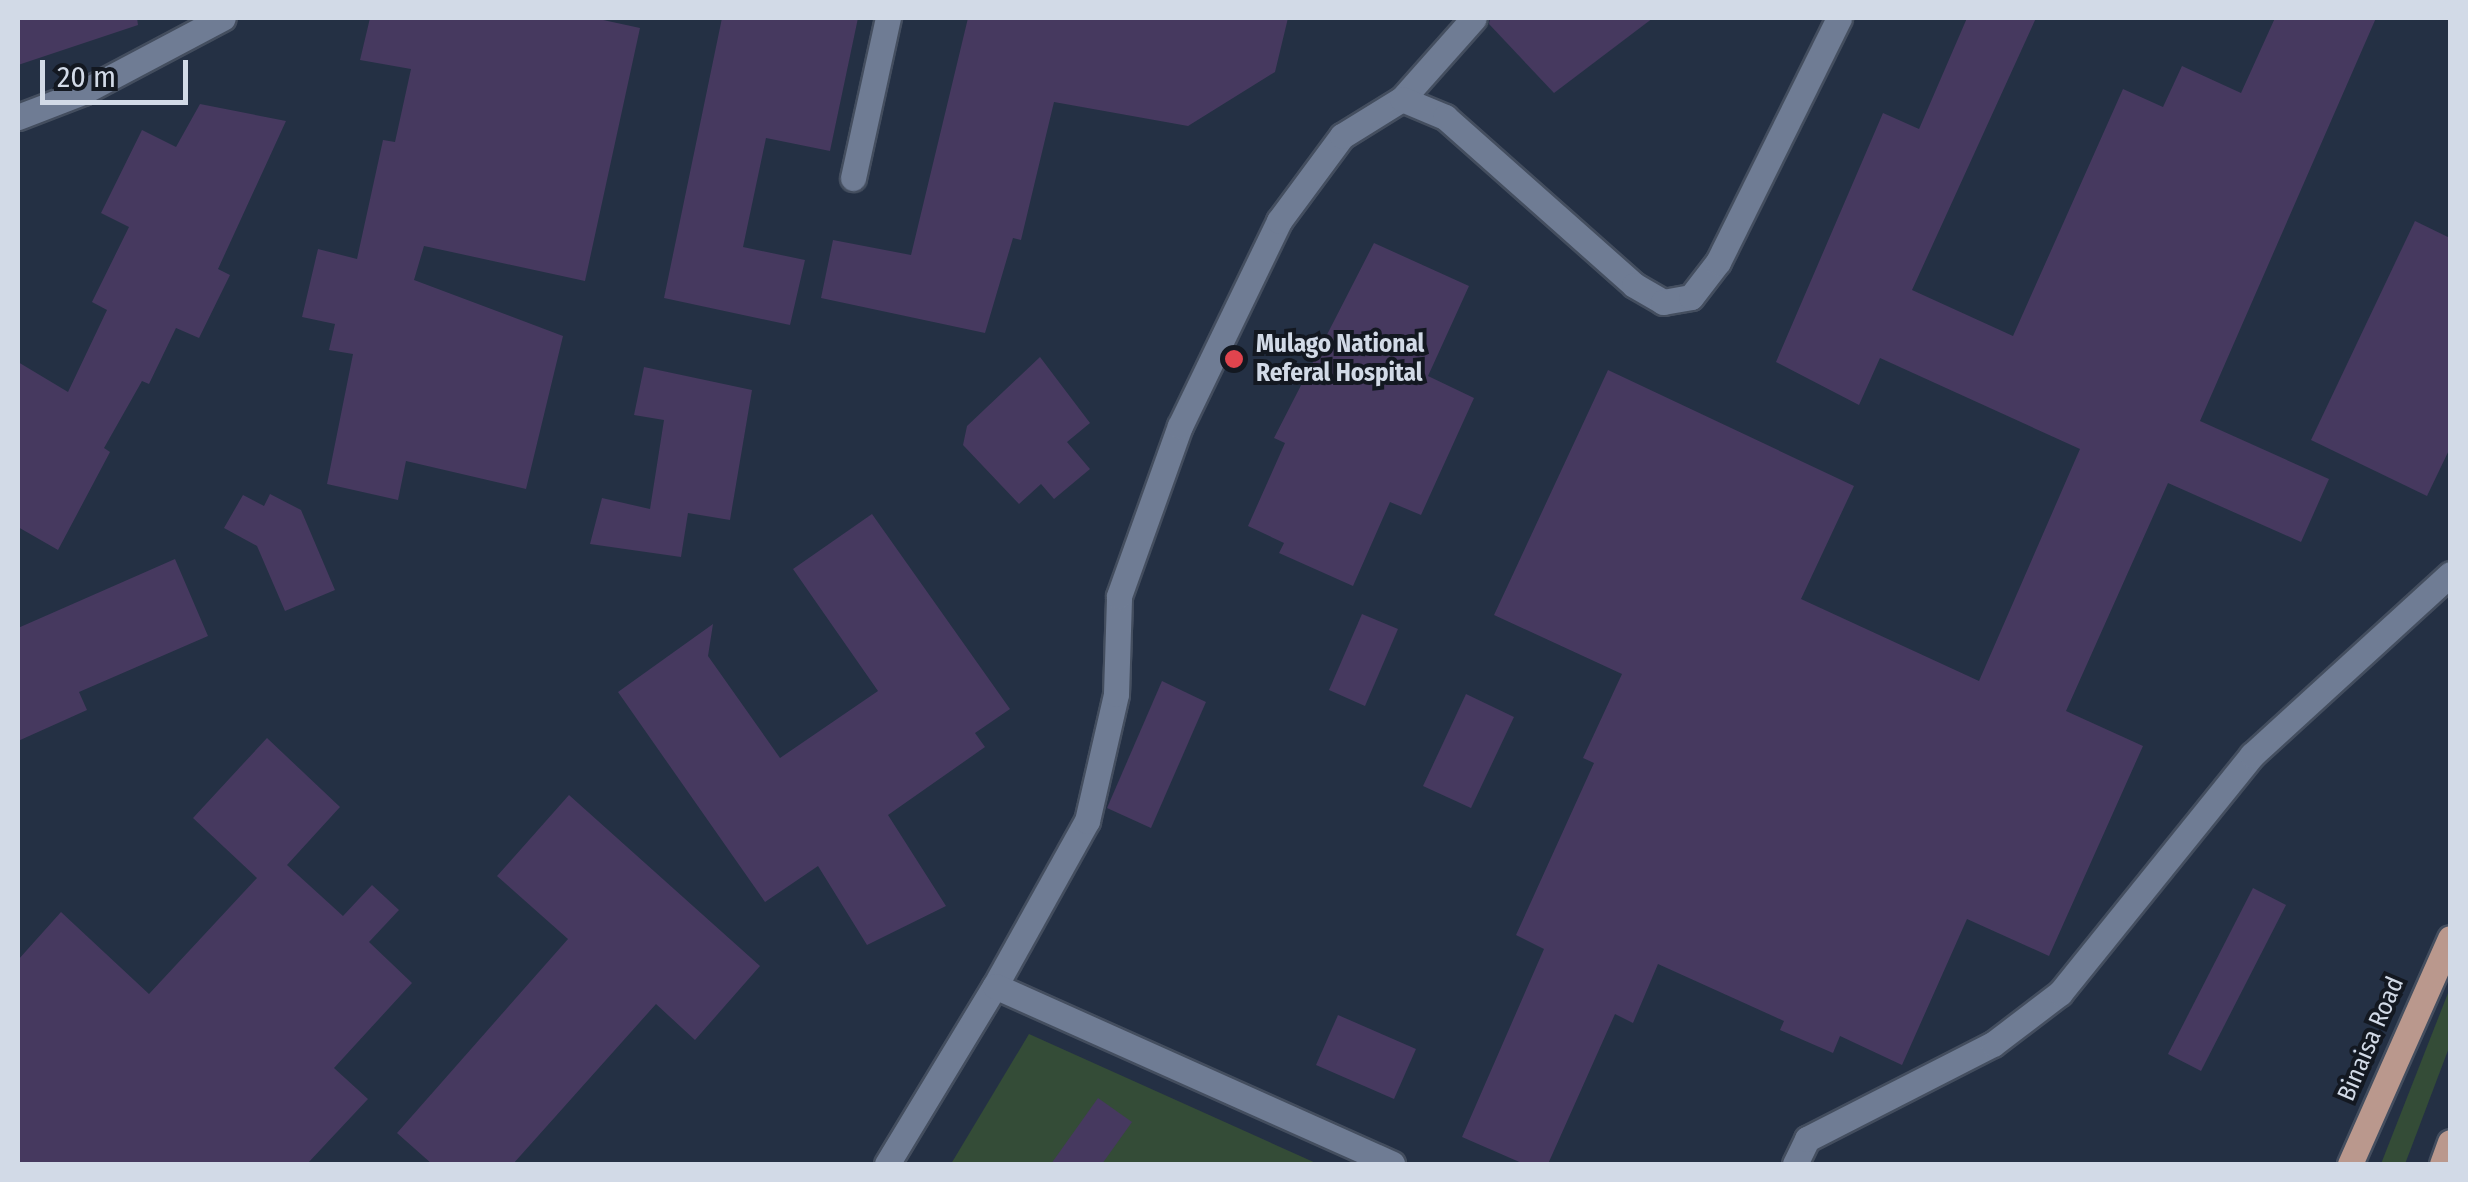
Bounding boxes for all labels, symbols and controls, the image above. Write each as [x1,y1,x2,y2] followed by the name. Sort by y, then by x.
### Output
[45,40,192,102] scale bar
[57,59,116,95] text: 20 m
[1256,330,1424,389] place label: Mulago National Referal Hospital
[1221,346,1247,372] marker: Mulago National Referal Hospital
[2331,972,2411,1106] street label: Binaisa Road

